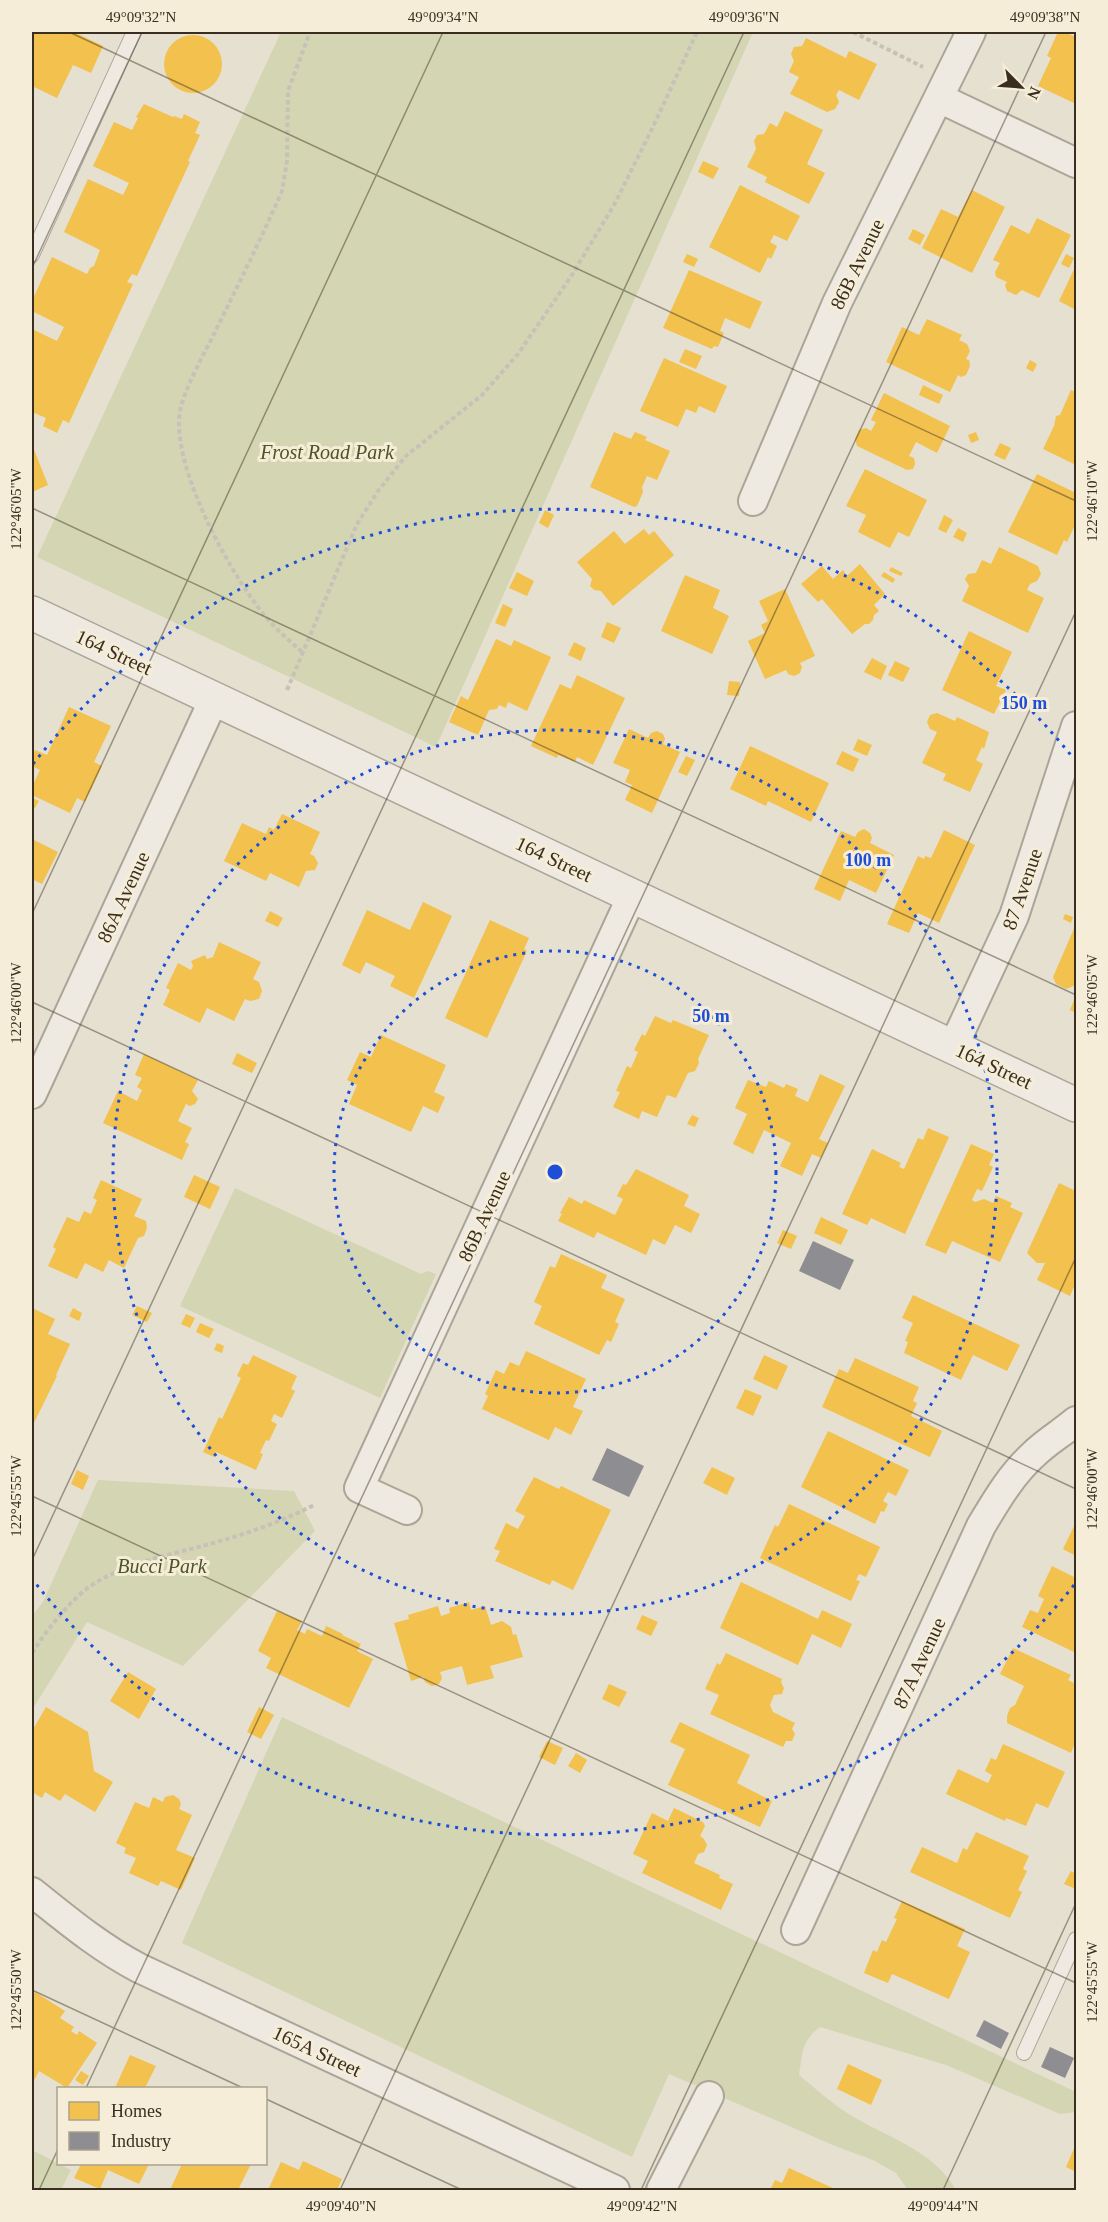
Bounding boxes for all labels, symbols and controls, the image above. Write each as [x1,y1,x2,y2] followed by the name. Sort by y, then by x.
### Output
[106,9,176,25] text: 49°09'32"N
[408,9,478,25] text: 49°09'34"N
[709,9,779,25] text: 49°09'36"N
[1010,9,1080,25] text: 49°09'38"N
[991,57,1051,117] north arrow
[1024,84,1044,102] text: N
[826,215,888,313] street label: 86B Avenue
[259,441,395,463] park label: Frost Road Park
[1084,459,1100,542] text: 122°46'10"W
[8,467,24,550] text: 122°46'05"W
[72,625,156,679] street label: 164 Street
[1001,693,1047,713] text: 150 m
[512,832,596,886] street label: 164 Street
[998,845,1046,933] street label: 87 Avenue
[92,848,154,946] street label: 86A Avenue
[845,850,891,870] text: 100 m
[1084,953,1100,1036] text: 122°46'05"W
[8,961,24,1044] text: 122°46'00"W
[692,1006,730,1026] text: 50 m
[952,1039,1036,1093] street label: 164 Street
[545,1162,565,1182] centre of rings
[453,1167,515,1265] street label: 86B Avenue
[1084,1447,1100,1530] text: 122°46'00"W
[8,1454,24,1537] text: 122°45'55"W
[117,1555,208,1577] park label: Bucci Park
[888,1614,950,1712] street label: 87A Avenue
[1084,1940,1100,2023] text: 122°45'55"W
[8,1948,24,2031] text: 122°45'50"W
[269,2021,365,2081] street label: 165A Street
[57,2087,267,2165] legend
[111,2101,162,2121] text: Homes
[111,2131,171,2151] text: Industry
[306,2198,376,2214] text: 49°09'40"N
[607,2198,677,2214] text: 49°09'42"N
[908,2198,978,2214] text: 49°09'44"N

